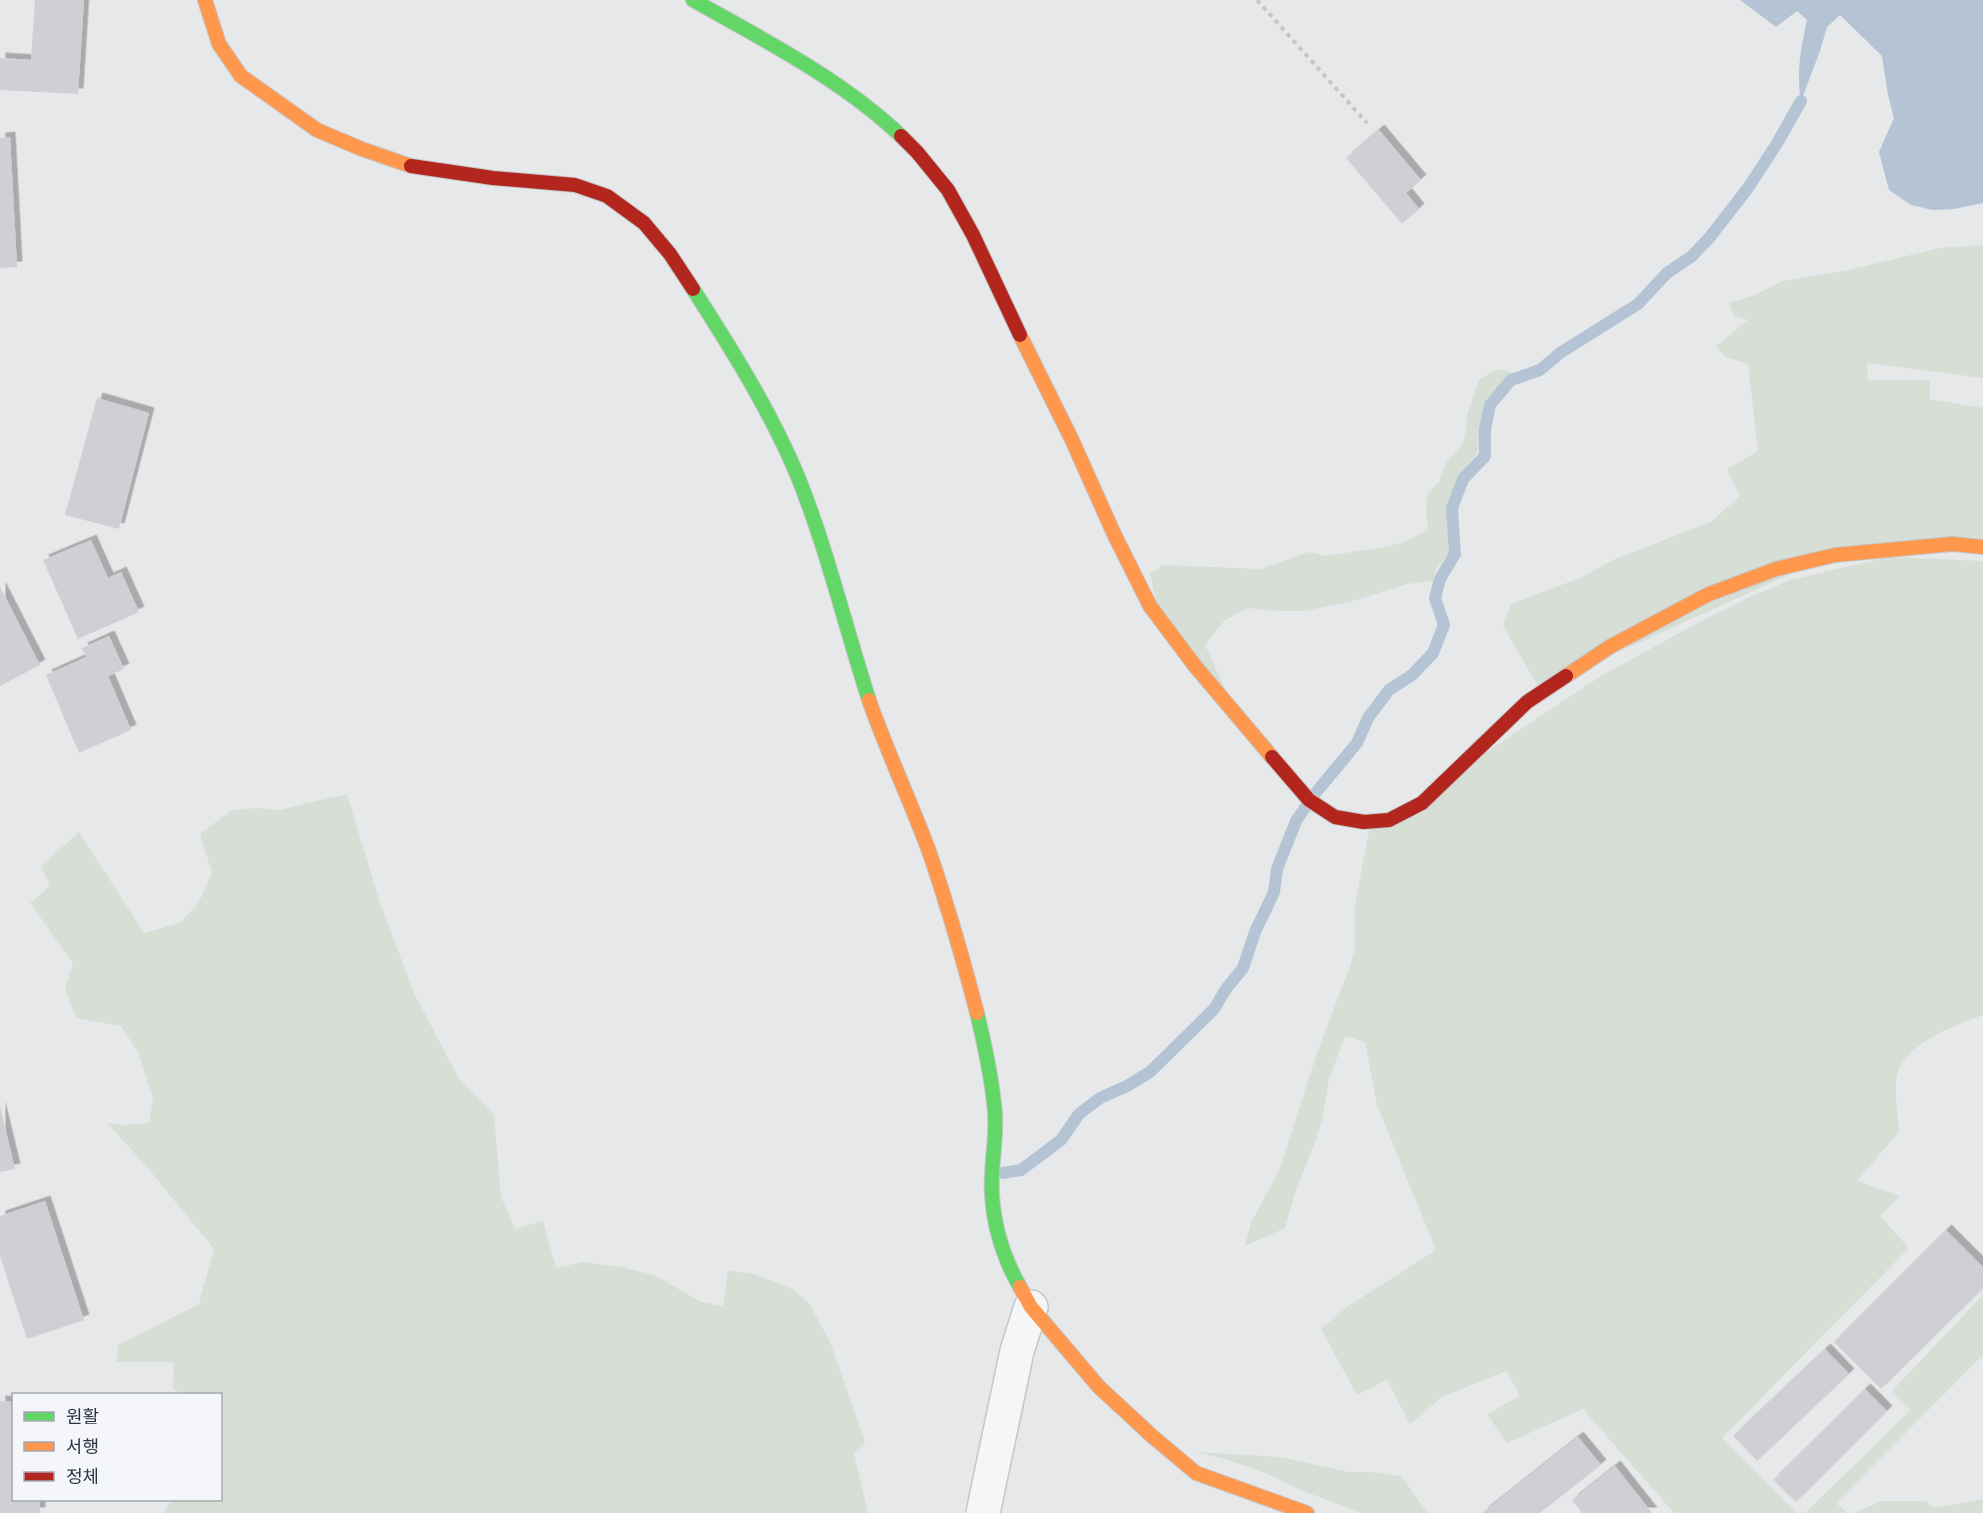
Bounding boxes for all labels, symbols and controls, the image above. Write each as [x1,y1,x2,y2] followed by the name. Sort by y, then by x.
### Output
[12,1393,222,1501] legend
[66,1406,99,1427] text: 원활
[66,1436,99,1457] text: 서행
[66,1466,99,1487] text: 정체

